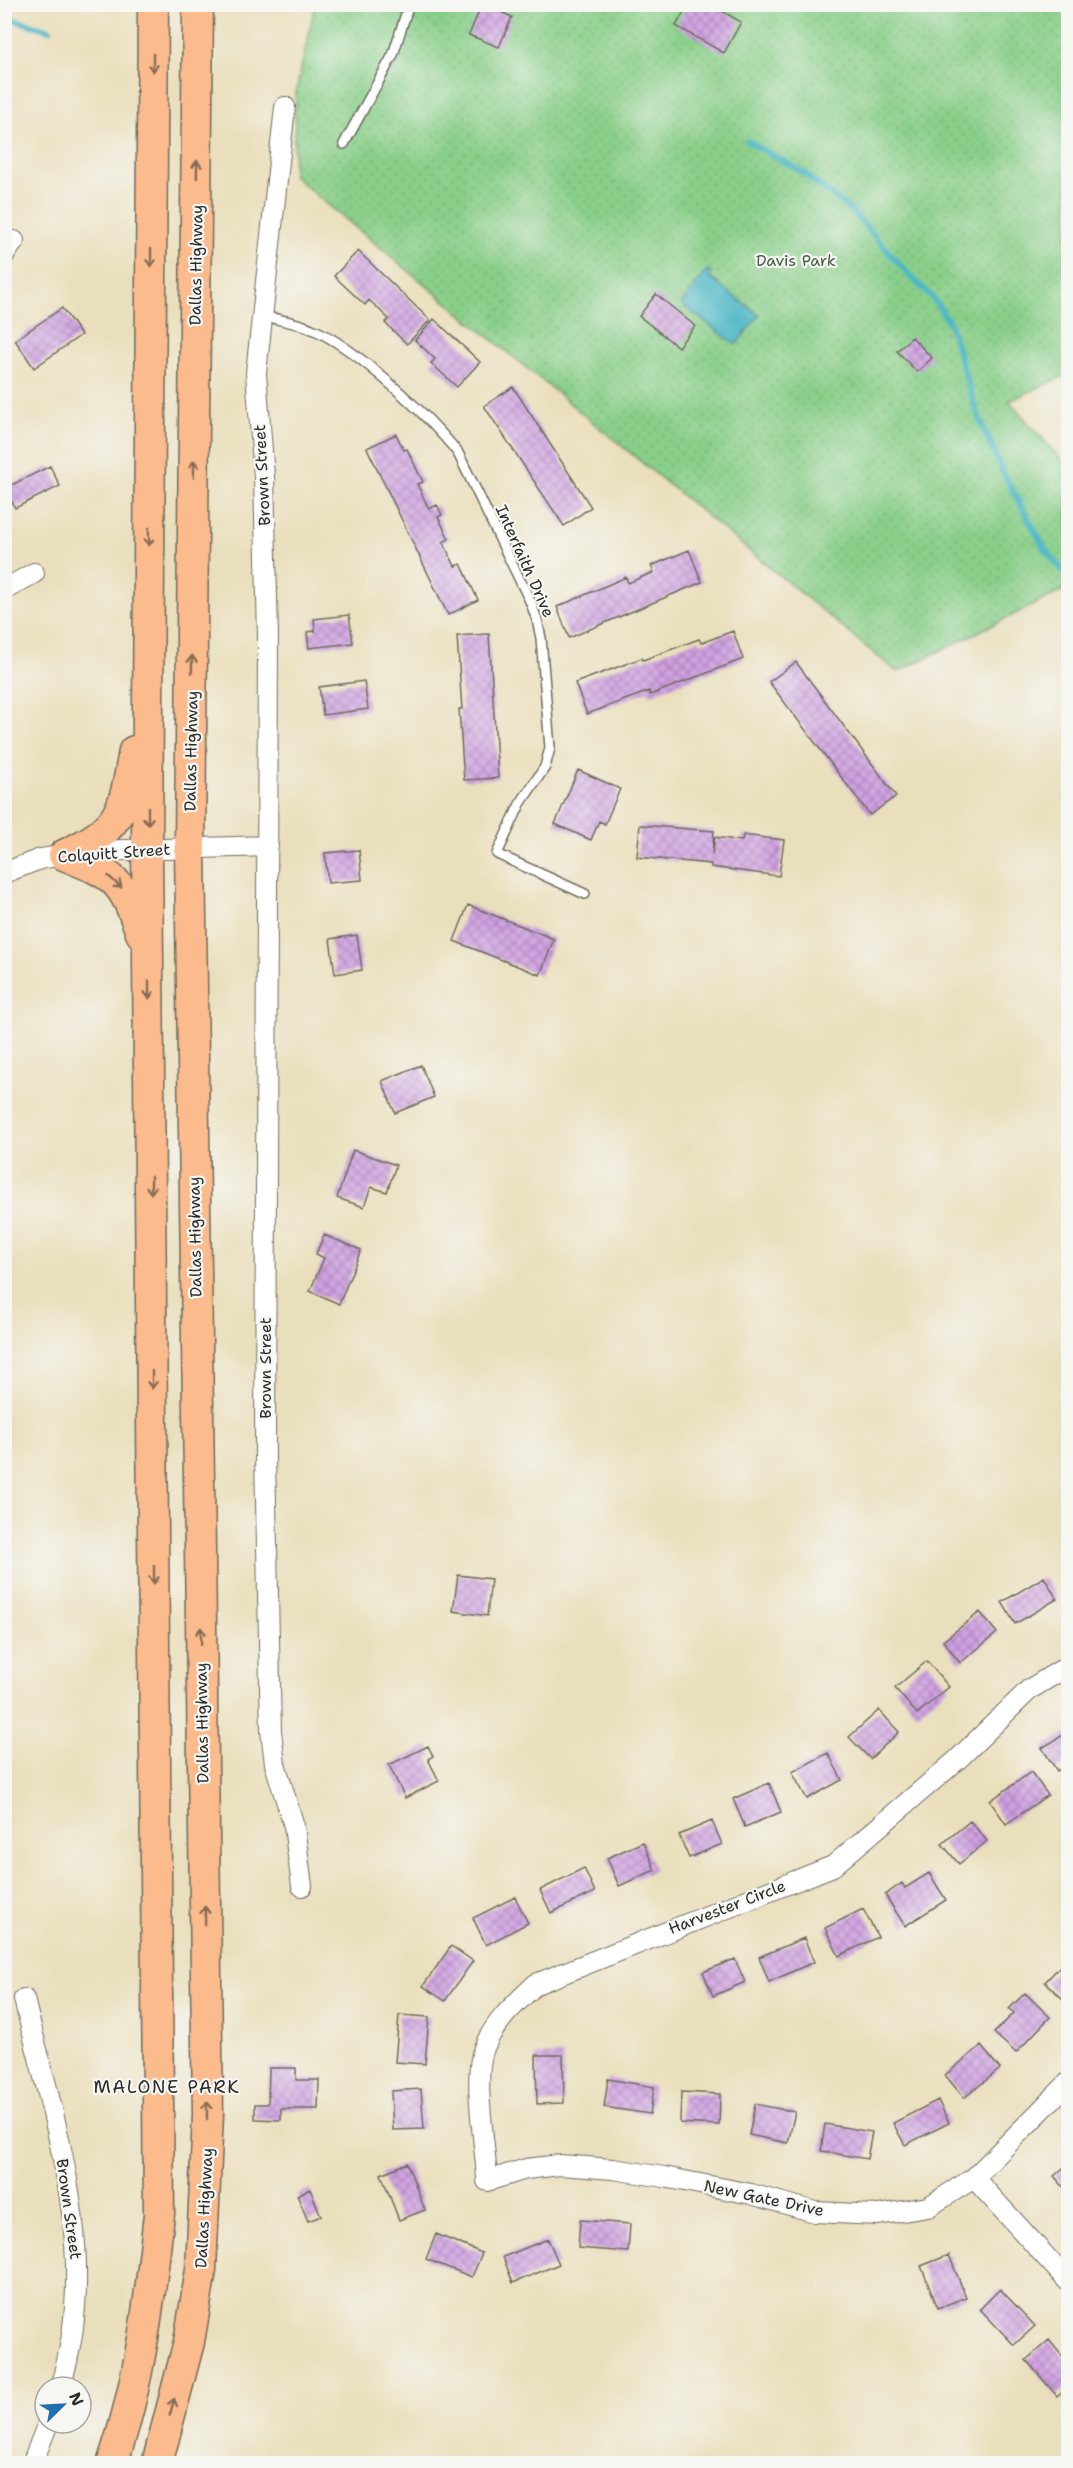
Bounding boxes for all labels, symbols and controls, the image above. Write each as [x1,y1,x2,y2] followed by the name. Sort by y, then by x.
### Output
[147,52,159,72] one-way arrow
[191,159,203,179] one-way arrow
[184,204,208,326] street label: Dallas Highway
[145,247,157,267] one-way arrow
[756,250,836,271] park label: Davis Park
[249,424,275,526] street label: Brown Street
[188,459,200,479] one-way arrow
[491,501,559,621] street label: Interfaith Drive
[143,526,155,546] one-way arrow
[186,654,198,674] one-way arrow
[179,690,203,812] street label: Dallas Highway
[142,805,154,825] one-way arrow
[57,839,171,867] street label: Colquitt Street
[107,875,122,889] one-way arrow
[143,980,155,1000] one-way arrow
[145,1175,157,1195] one-way arrow
[183,1176,207,1298] street label: Dallas Highway
[255,1317,276,1419] street label: Brown Street
[147,1370,158,1390] one-way arrow
[148,1565,160,1585] one-way arrow
[195,1627,207,1647] one-way arrow
[190,1662,214,1784] street label: Dallas Highway
[665,1875,789,1939] street label: Harvester Circle
[199,1906,211,1926] one-way arrow
[94,2075,240,2099] district label: MALONE PARK
[201,2101,213,2121] one-way arrow
[190,2147,218,2269] street label: Dallas Highway
[52,2157,86,2261] street label: Brown Street
[702,2175,826,2221] street label: New Gate Drive
[33,2375,93,2435] north arrow
[64,2389,88,2409] text: N
[167,2398,179,2417] one-way arrow

